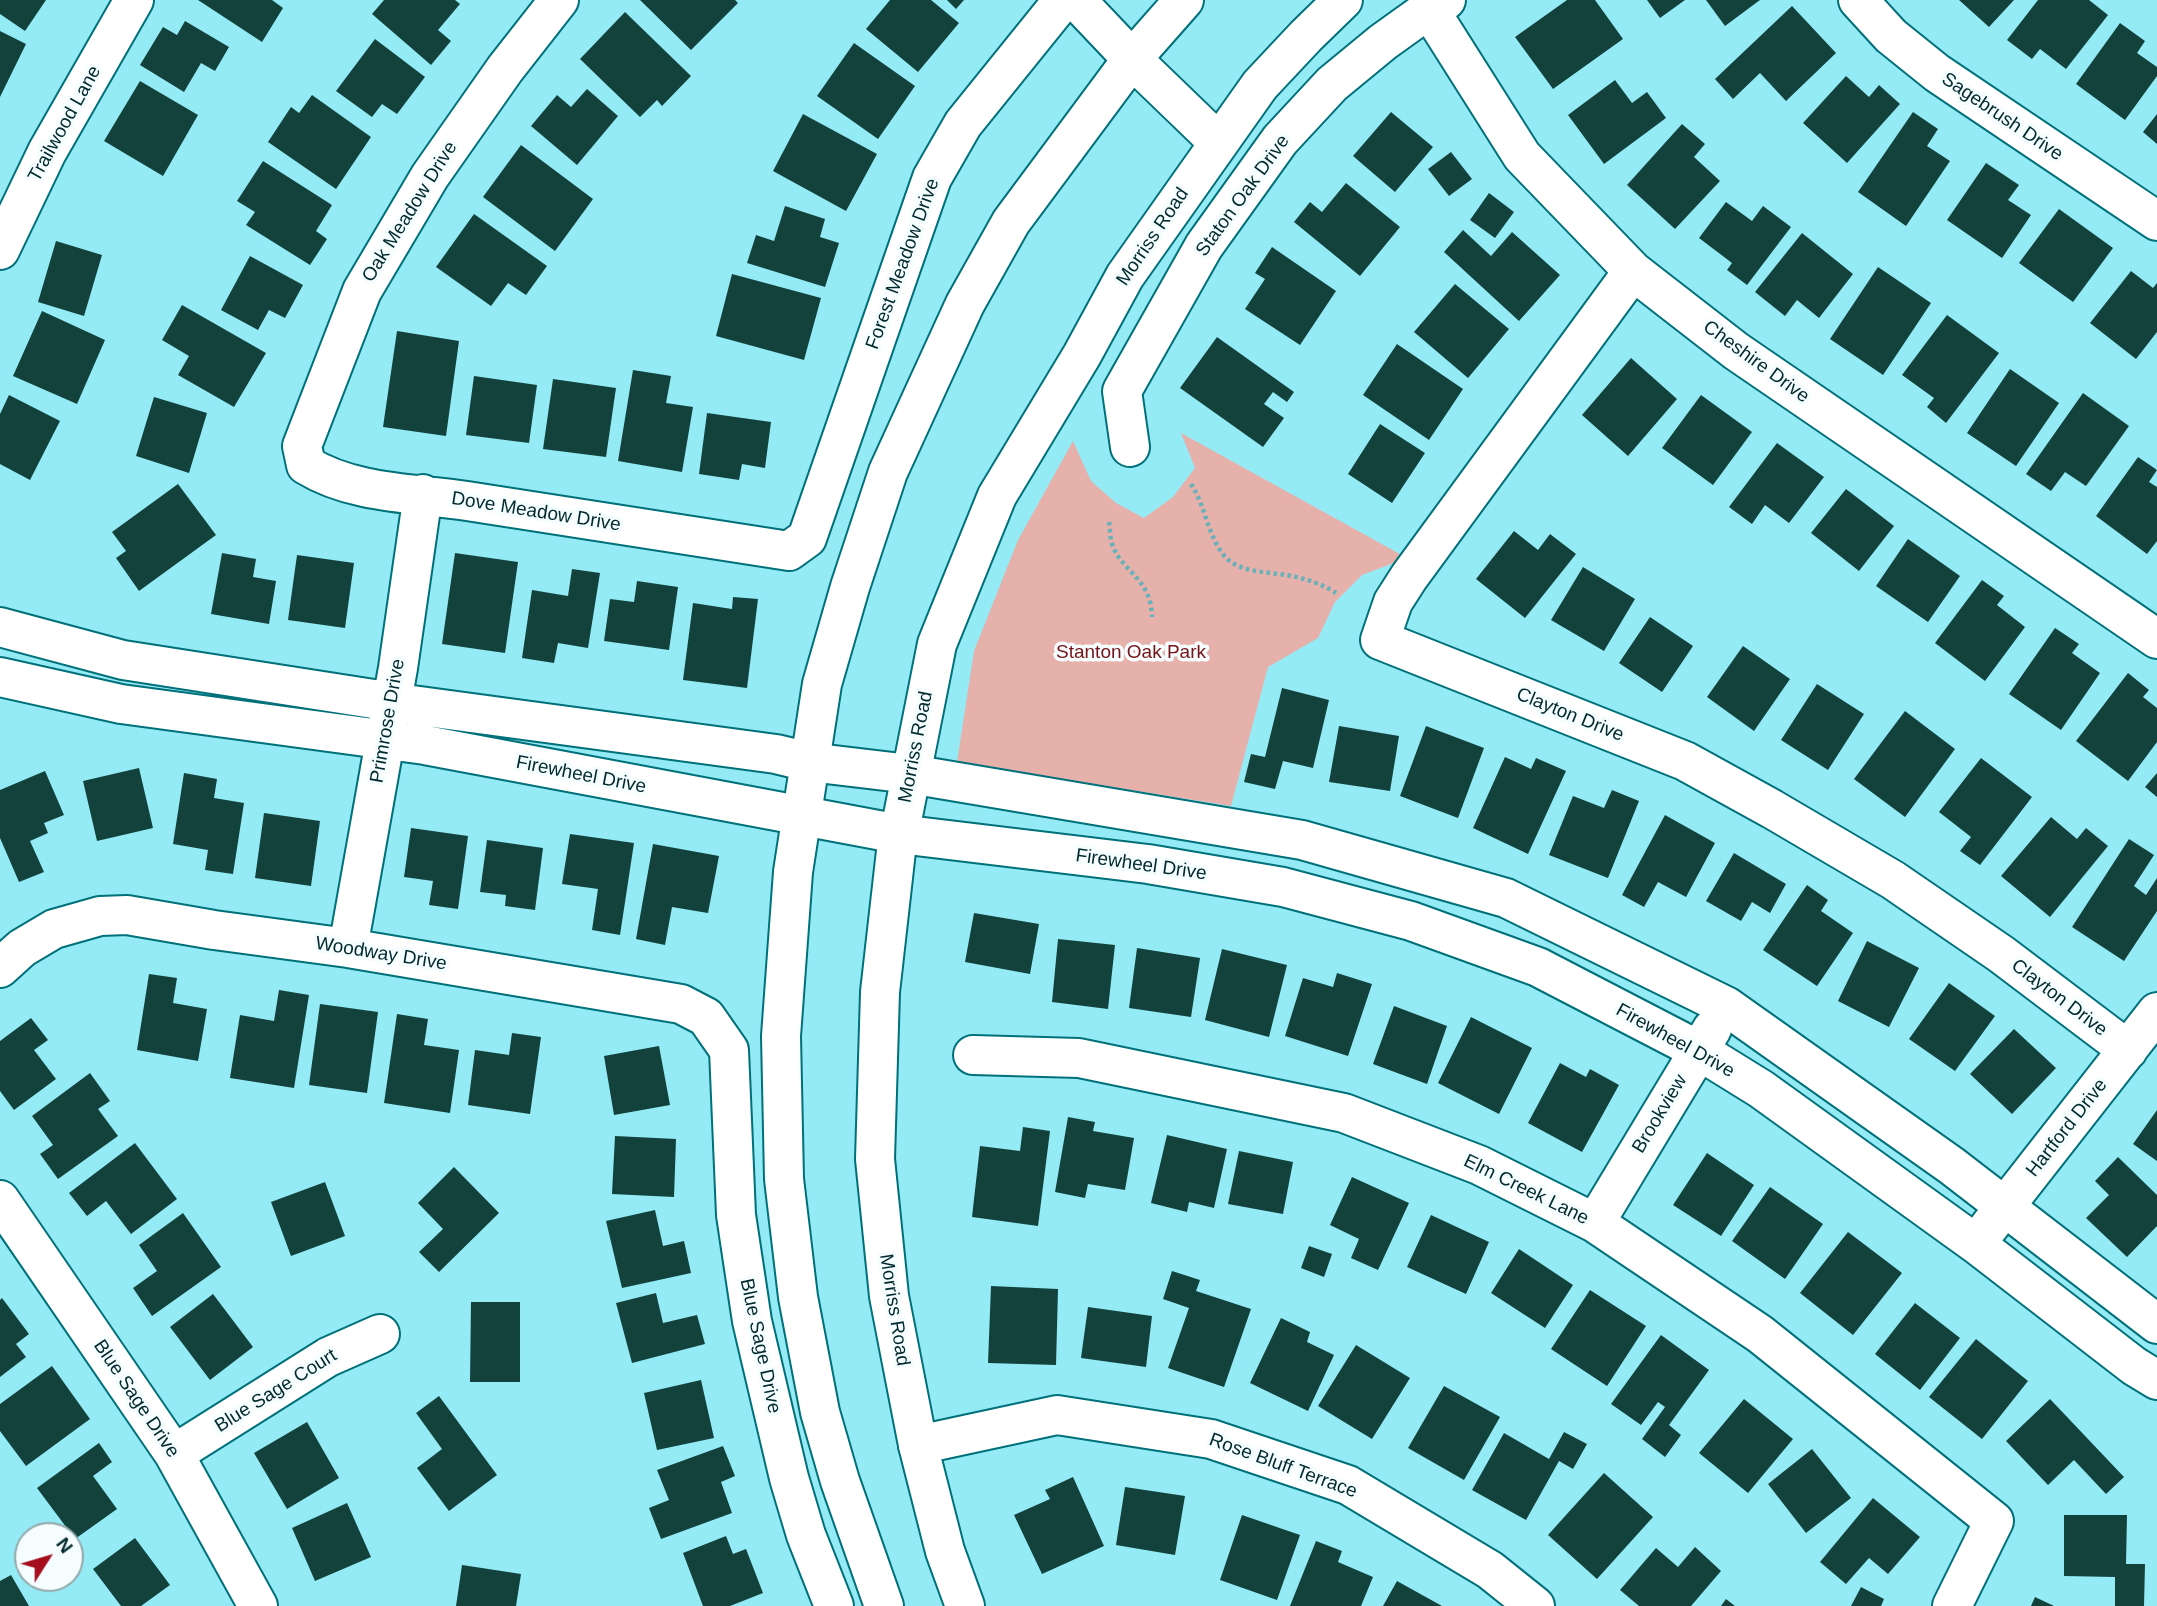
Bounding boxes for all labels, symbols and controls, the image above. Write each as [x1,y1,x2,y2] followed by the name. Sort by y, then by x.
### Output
[24,62,106,186] street label: Trailwood Lane
[1937,68,2067,166] street label: Sagebrush Drive
[1191,131,1295,261] street label: Staton Oak Drive
[358,137,462,287] street label: Oak Meadow Drive
[861,175,945,353] street label: Forest Meadow Drive
[1112,184,1194,290] street label: Morriss Road
[1698,316,1814,408] street label: Cheshire Drive
[450,487,622,537] street label: Dove Meadow Drive
[1056,642,1206,664] park label: Stanton Oak Park
[366,657,410,785] street label: Primrose Drive
[1513,683,1627,747] street label: Clayton Drive
[894,689,938,805] street label: Morriss Road
[514,751,648,799] street label: Firewheel Drive
[1074,845,1208,885] street label: Firewheel Drive
[314,932,448,976] street label: Woodway Drive
[2007,955,2111,1041] street label: Clayton Drive
[1612,999,1738,1083] street label: Firewheel Drive
[1628,1071,1692,1157] street label: Brookview
[2022,1074,2112,1182] street label: Hartford Drive
[1460,1150,1592,1230] street label: Elm Creek Lane
[874,1252,914,1368] street label: Morriss Road
[735,1276,785,1416] street label: Blue Sage Drive
[88,1336,184,1462] street label: Blue Sage Drive
[211,1344,341,1438] street label: Blue Sage Court
[1206,1429,1360,1503] street label: Rose Bluff Terrace
[14,1522,84,1592] north arrow
[52,1533,77,1557] text: N

